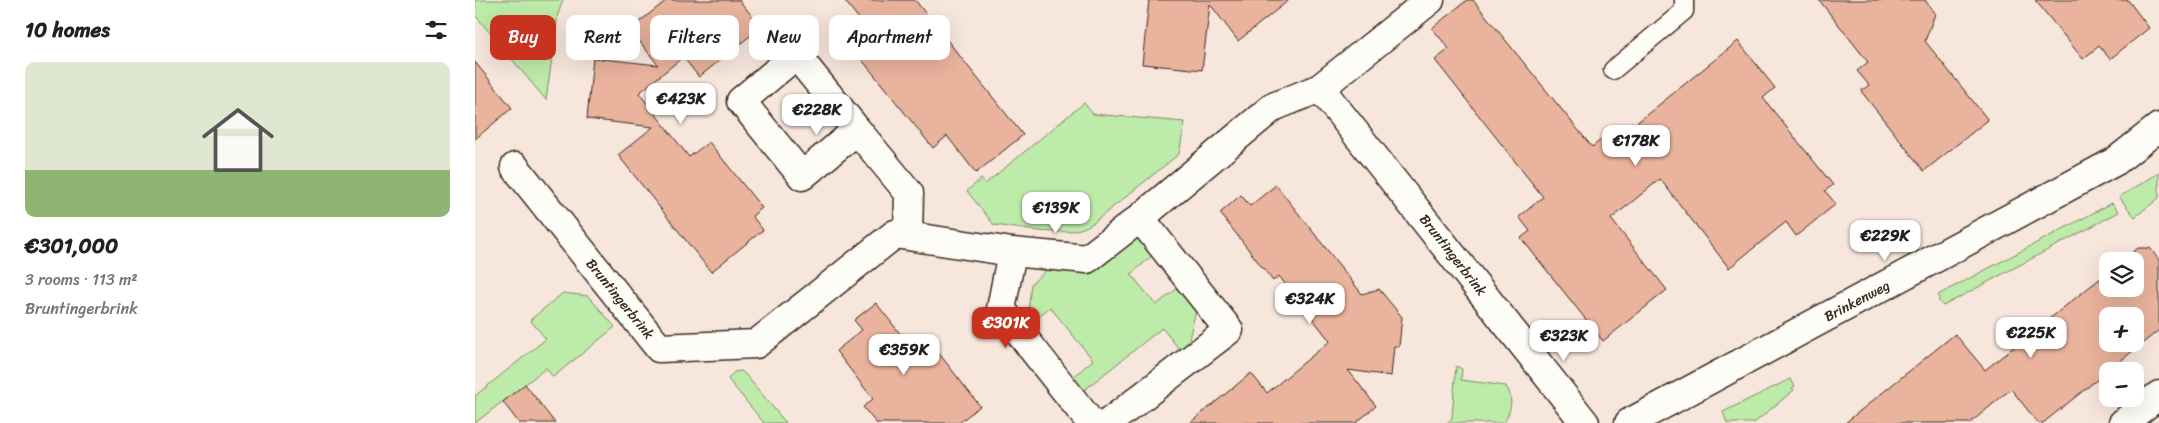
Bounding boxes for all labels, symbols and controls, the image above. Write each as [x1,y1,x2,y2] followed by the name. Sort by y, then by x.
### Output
[25,11,110,49] text: 10 homes
[490,15,556,60] chip: Buy
[566,15,640,60] chip: Rent
[650,15,739,60] chip: Filters
[749,15,819,60] chip: New
[829,15,950,60] chip: Apartment
[422,16,450,44] icon: filters
[646,82,716,125] pin: €423K
[657,84,705,113] text: €423K
[782,94,852,136] pin: €228K
[193,95,283,185] icon: home
[793,95,841,124] text: €228K
[1601,124,1671,167] pin: €178K
[1613,126,1659,155] text: €178K
[1021,192,1091,234] pin: €139K
[1033,193,1079,222] text: €139K
[1413,208,1494,302] street label: Bruntingerbrink
[1850,220,1920,262] pin: €229K
[1861,221,1909,250] text: €229K
[25,227,118,265] text: €301,000
[2099,252,2144,407] map controls
[2099,252,2144,297] button: layers
[579,253,661,346] street label: Bruntingerbrink
[25,265,137,294] text: 3 rooms · 113 m²
[1819,273,1895,329] street label: Brinkenweg
[1275,282,1345,325] pin: €324K
[1286,284,1334,313] text: €324K
[25,294,138,323] text: Bruntingerbrink
[971,306,1041,349] pin: €301K
[2099,307,2144,352] button: +
[983,308,1029,337] text: €301K
[1996,316,2066,359] pin: €225K
[2007,318,2055,347] text: €225K
[1529,320,1599,362] pin: €323K
[1540,321,1588,350] text: €323K
[869,334,939,376] pin: €359K
[880,335,928,364] text: €359K
[2099,362,2144,407] button: −

